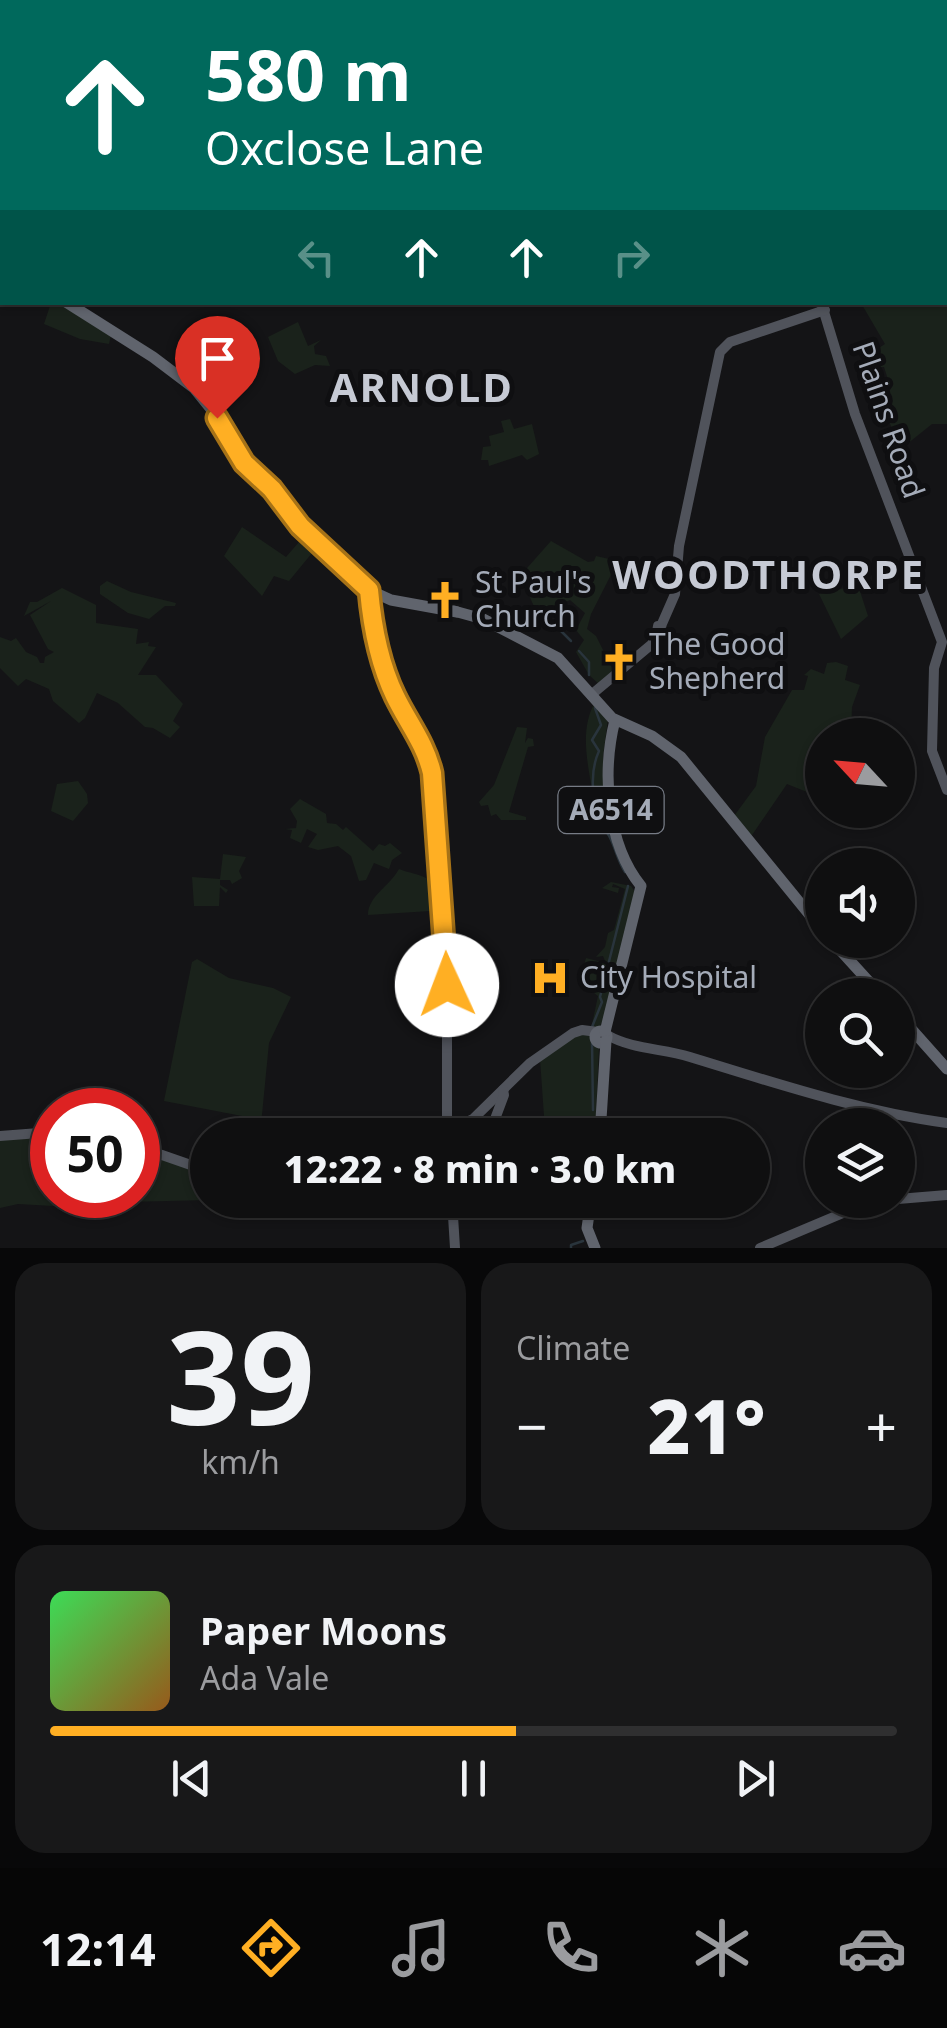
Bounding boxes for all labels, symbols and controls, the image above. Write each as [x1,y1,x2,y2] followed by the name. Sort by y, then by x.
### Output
[205,26,412,122] text: 580 m
[40,40,170,170] icon: ahead
[205,117,484,178] text: Oxclose Lane
[289,230,344,285] icon: left
[394,230,449,285] icon: ahead
[499,230,554,285] icon: ahead
[604,230,659,285] icon: right
[175,316,260,419] pin
[190,331,245,386] icon: arrive
[843,336,935,503] street label: Plains Road
[330,359,514,414] district label: ARNOLD
[612,546,926,601] district label: WOODTHORPE
[475,561,592,636] place label: St Paul's Church
[424,579,466,621] church icon: St Paul's Church
[649,623,786,698] place label: The Good Shepherd
[598,641,640,683] church icon: The Good Shepherd
[805,718,915,828] north arrow
[805,718,915,1218] map controls
[558,787,664,833] road number: A6514
[805,848,915,958] button: sound
[395,933,499,1037] position arrow
[580,956,757,997] place label: City Hospital
[529,957,571,999] hospital icon: City Hospital
[805,978,915,1088] button: search
[30,1088,160,1218] speed limit sign: 50
[805,1108,915,1218] button: layers
[284,1142,676,1194] text: 12:22 · 8 min · 3.0 km
[166,1286,315,1463] text: 39
[516,1326,630,1369] text: Climate
[647,1374,766,1476] text: 21°
[516,1388,547,1463] text: −
[866,1388,897,1463] text: +
[201,1440,280,1483] text: km/h
[200,1604,447,1656] text: Paper Moons
[200,1656,329,1699] text: Ada Vale
[164,1751,219,1806] icon: previous
[446,1751,501,1806] icon: pause
[728,1751,783,1806] icon: next
[236,1913,306,1983] icon: directions
[386,1913,456,1983] icon: music
[536,1913,606,1983] icon: phone
[687,1913,757,1983] icon: climate
[837,1913,907,1983] icon: car
[40,1918,156,1979] text: 12:14

